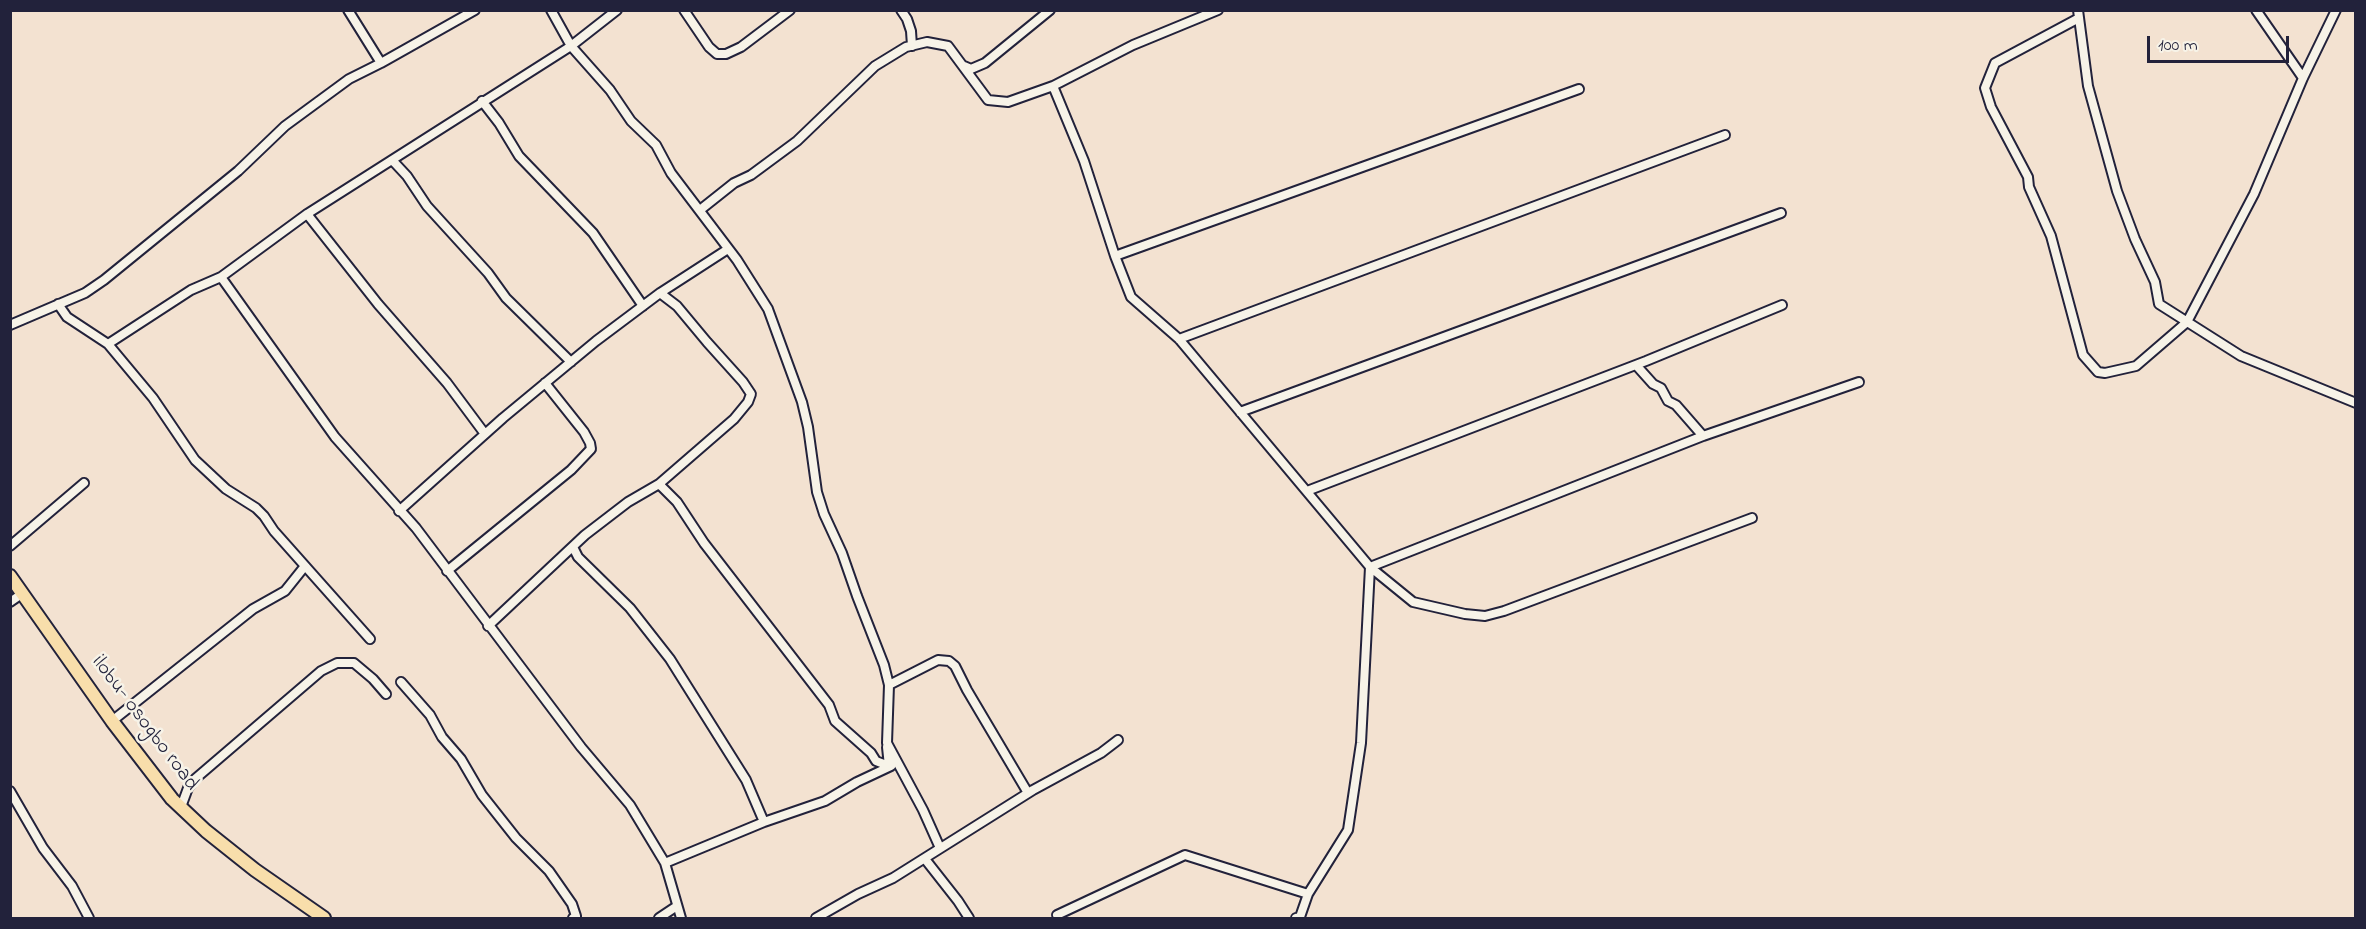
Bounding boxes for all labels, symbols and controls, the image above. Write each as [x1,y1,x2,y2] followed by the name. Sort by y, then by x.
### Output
[2150,24,2292,62] scale bar
[2158,33,2198,59] text: 100 m
[85,651,203,797] street label: ilobu- osogbo road

